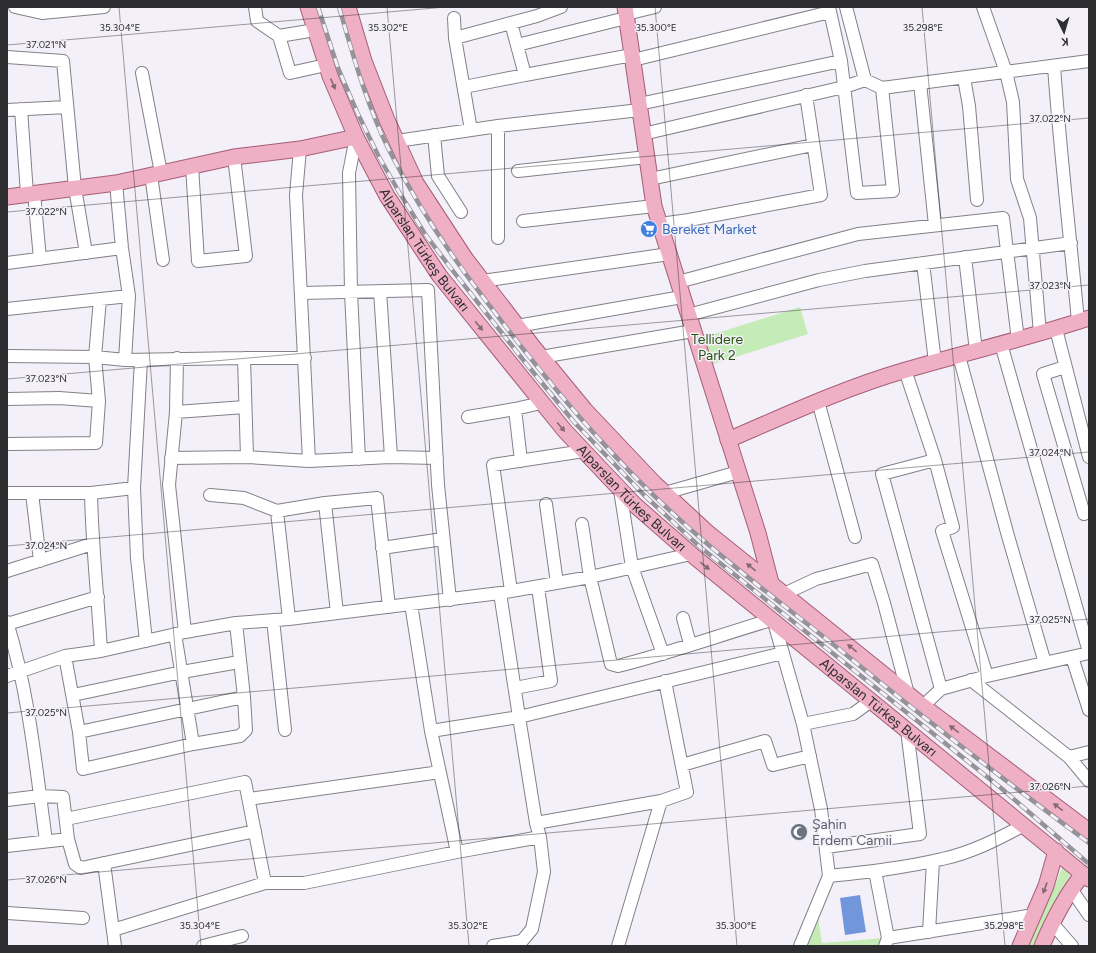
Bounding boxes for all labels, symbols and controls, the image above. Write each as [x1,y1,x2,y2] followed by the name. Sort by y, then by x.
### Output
[1044,12,1084,52] north arrow
[100,21,141,34] text: 35.304°E
[368,21,408,34] text: 35.302°E
[635,21,677,34] text: 35.300°E
[903,21,943,34] text: 35.298°E
[1060,35,1069,48] text: K
[26,38,66,51] text: 37.021°N
[330,78,336,89] one-way arrow
[1029,112,1071,125] text: 37.022°N
[376,185,473,315] street label: Alparslan Türkeş Bulvarı
[25,205,67,218] text: 37.022°N
[639,219,659,239] supermarket icon: Bereket Market
[662,221,757,238] place label: Bereket Market
[1029,279,1071,292] text: 37.023°N
[475,320,484,331] one-way arrow
[691,331,743,364] park label: Tellidere Park 2
[25,372,67,385] text: 37.023°N
[557,421,566,432] one-way arrow
[573,441,690,555] street label: Alparslan Türkeş Bulvarı
[1029,446,1071,459] text: 37.024°N
[25,539,67,552] text: 37.024°N
[699,561,710,570] one-way arrow
[745,562,756,571] one-way arrow
[1029,613,1071,626] text: 37.025°N
[846,644,857,653] one-way arrow
[817,654,941,760] street label: Alparslan Türkeş Bulvarı
[25,706,67,719] text: 37.025°N
[949,725,959,733] one-way arrow
[1029,780,1071,793] text: 37.026°N
[1052,803,1063,811] one-way arrow
[812,816,892,849] place label: Şahin Erdem Camii
[789,822,809,842] mosque icon: Şahin Erdem Camii
[25,873,67,886] text: 37.026°N
[1041,883,1047,895] one-way arrow
[180,919,221,932] text: 35.304°E
[448,919,488,932] text: 35.302°E
[715,919,757,932] text: 35.300°E
[984,919,1024,932] text: 35.298°E

